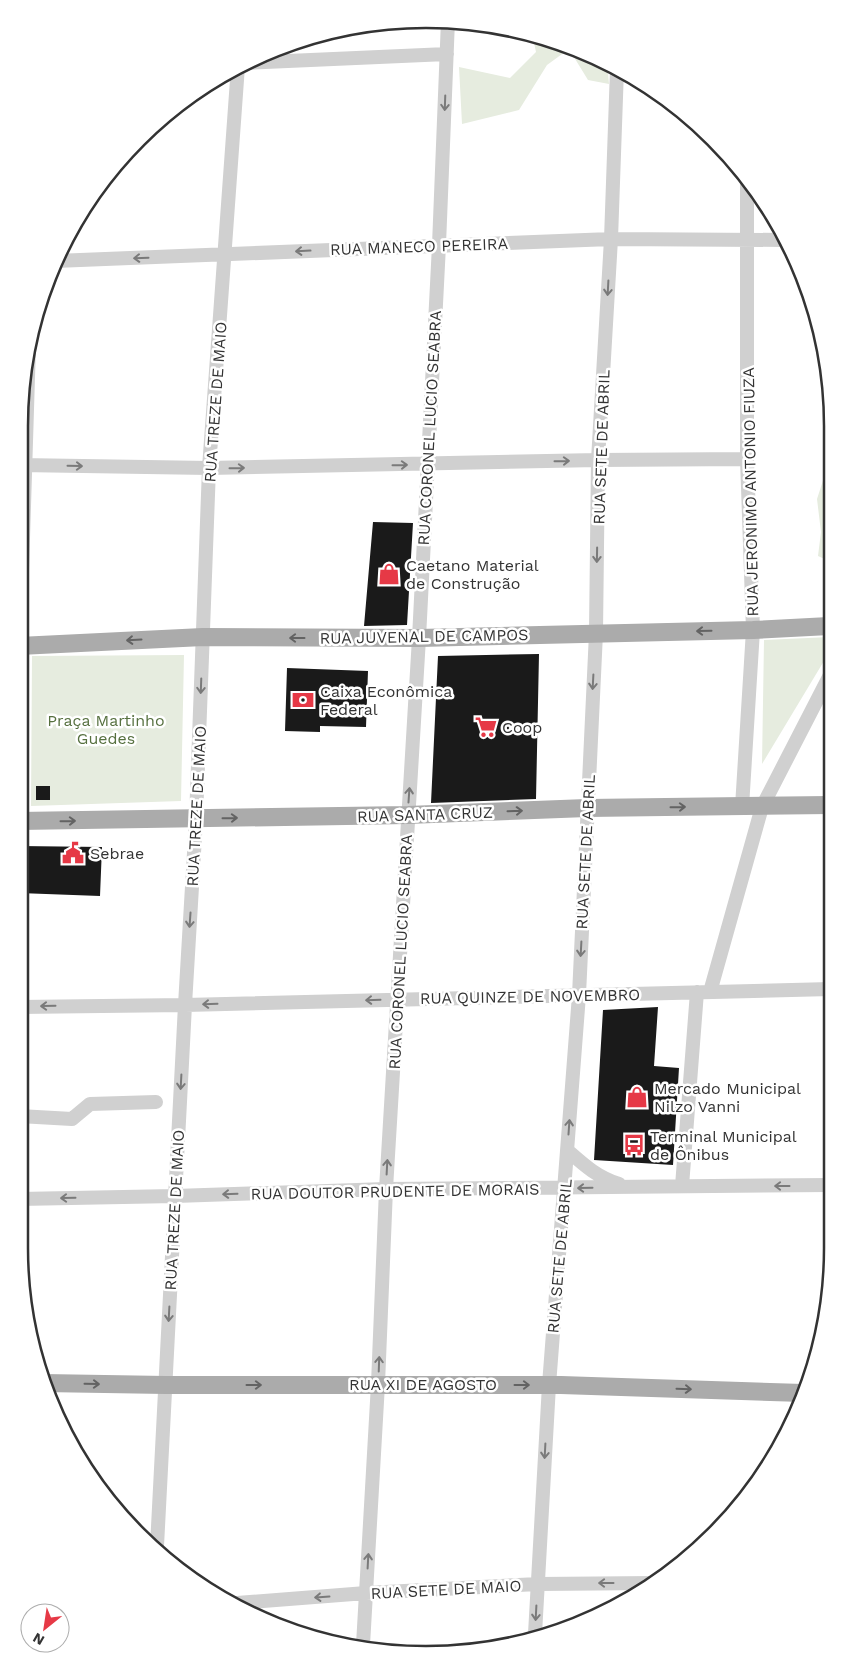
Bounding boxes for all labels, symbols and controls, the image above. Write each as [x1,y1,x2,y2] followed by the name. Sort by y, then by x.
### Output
[440,94,450,111] one-way arrow
[330,234,509,259] street label: RUA MANECO PEREIRA
[295,247,311,256] one-way arrow
[133,253,149,263] one-way arrow
[603,279,612,295] one-way arrow
[414,310,445,546] street label: RUA CORONEL LUCIO SEABRA
[200,321,231,483] street label: RUA TREZE DE MAIO
[739,367,762,617] street label: RUA JERONIMO ANTONIO FIUZA
[589,369,614,525] street label: RUA SETE DE ABRIL
[554,456,570,465] one-way arrow
[391,460,407,469] one-way arrow
[66,461,82,471] one-way arrow
[228,463,245,473] one-way arrow
[592,546,602,563] one-way arrow
[406,556,539,593] place label: Caetano Material de Construção
[376,561,402,587] shop icon: Caetano Material de Construção
[319,625,529,648] street label: RUA JUVENAL DE CAMPOS
[696,627,712,636] one-way arrow
[289,633,305,642] one-way arrow
[126,636,142,645] one-way arrow
[589,674,598,690] one-way arrow
[196,677,206,693] one-way arrow
[320,682,452,719] place label: Caixa Econômica Federal
[290,687,316,713] bank icon: Caixa Econômica Federal
[47,711,165,748] park label: Praça Martinho Guedes
[473,714,499,740] supermarket icon: Coop
[502,718,542,737] place label: Coop
[183,725,210,887] street label: RUA TREZE DE MAIO
[572,774,599,930] street label: RUA SETE DE ABRIL
[405,787,414,803] one-way arrow
[357,803,493,826] street label: RUA SANTA CRUZ
[670,803,686,812] one-way arrow
[507,806,523,816] one-way arrow
[222,813,238,823] one-way arrow
[60,816,76,825] one-way arrow
[385,834,416,1070] street label: RUA CORONEL LUCIO SEABRA
[60,840,86,866] public building icon: Sebrae
[90,844,144,863] place label: Sebrae
[185,911,195,927] one-way arrow
[576,941,585,957] one-way arrow
[420,985,640,1008] street label: RUA QUINZE DE NOVEMBRO
[365,995,381,1004] one-way arrow
[202,999,218,1009] one-way arrow
[40,1002,56,1011] one-way arrow
[176,1074,185,1090] one-way arrow
[654,1079,801,1116] place label: Mercado Municipal Nilzo Vanni
[624,1084,650,1110] shop icon: Mercado Municipal Nilzo Vanni
[565,1119,574,1135] one-way arrow
[650,1127,797,1164] place label: Terminal Municipal de Ônibus
[161,1129,188,1291] street label: RUA TREZE DE MAIO
[621,1132,647,1158] bus stop icon: Terminal Municipal de Ônibus
[383,1159,392,1175] one-way arrow
[543,1177,576,1334] street label: RUA SETE DE ABRIL
[250,1179,540,1204] street label: RUA DOUTOR PRUDENTE DE MORAIS
[775,1181,791,1190] one-way arrow
[577,1183,594,1193] one-way arrow
[222,1190,238,1199] one-way arrow
[60,1193,76,1203] one-way arrow
[165,1306,174,1322] one-way arrow
[374,1356,384,1372] one-way arrow
[349,1375,497,1394] street label: RUA XI DE AGOSTO
[83,1379,99,1389] one-way arrow
[246,1380,262,1390] one-way arrow
[513,1380,529,1390] one-way arrow
[676,1384,692,1394] one-way arrow
[540,1443,549,1459] one-way arrow
[364,1553,373,1569] one-way arrow
[370,1576,522,1603] street label: RUA SETE DE MAIO
[598,1578,614,1588] one-way arrow
[314,1592,330,1601] one-way arrow
[20,1603,70,1653] north arrow
[532,1605,541,1621] one-way arrow
[30,1630,47,1649] text: N

